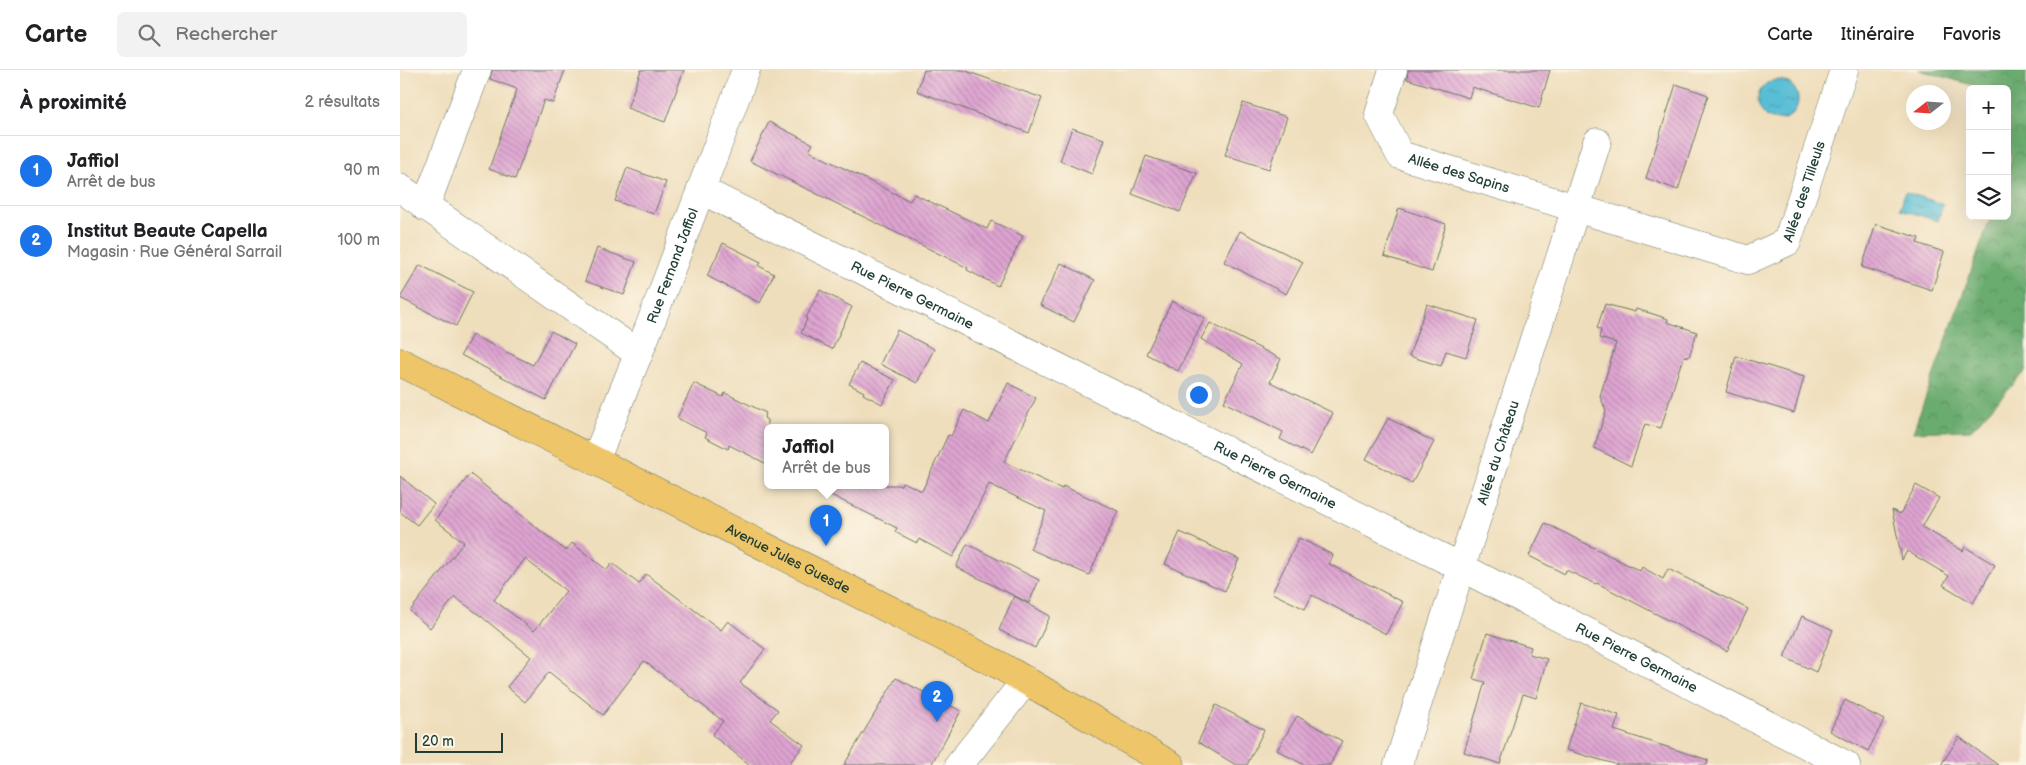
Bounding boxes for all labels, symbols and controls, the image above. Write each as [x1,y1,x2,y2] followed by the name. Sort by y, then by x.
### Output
[117,12,467,57] search box
[25,20,87,49] text: Carte
[135,21,163,49] icon: search
[175,23,277,46] text: Rechercher
[1767,24,1813,45] text: Carte
[1841,24,1914,45] text: Itinéraire
[1942,24,2001,45] text: Favoris
[1906,85,1951,130] north arrow
[1966,85,2011,220] map controls
[1966,85,2011,130] button: +
[20,90,127,115] text: À proximité
[305,93,380,112] text: 2 résultats
[1966,130,2011,175] button: −
[1779,139,1828,244] street label: Allée des Tilleuls
[67,150,119,173] text: Jaffiol
[1407,150,1512,196] street label: Allée des Sapins
[33,161,39,180] text: 1
[344,161,380,180] text: 90 m
[67,173,156,192] text: Arrêt de bus
[1966,175,2011,220] button: layers
[643,206,702,326] street label: Rue Fernand Jaffiol
[67,220,268,243] text: Institut Beaute Capella
[31,231,41,250] text: 2
[337,231,380,250] text: 100 m
[67,243,282,262] text: Magasin · Rue Général Sarrail
[848,257,977,332] street label: Rue Pierre Germaine
[1186,382,1212,408] your location
[1473,398,1522,507] street label: Allée du Château
[764,424,889,489] popup
[782,436,834,459] text: Jaffiol
[1211,437,1340,512] street label: Rue Pierre Germaine
[782,459,871,478] text: Arrêt de bus
[810,505,842,546] pin: 1
[723,520,853,597] street label: Avenue Jules Guesde
[1573,619,1701,696] street label: Rue Pierre Germaine
[921,681,953,722] pin: 2
[415,730,502,753] scale bar
[422,733,454,750] text: 20 m

